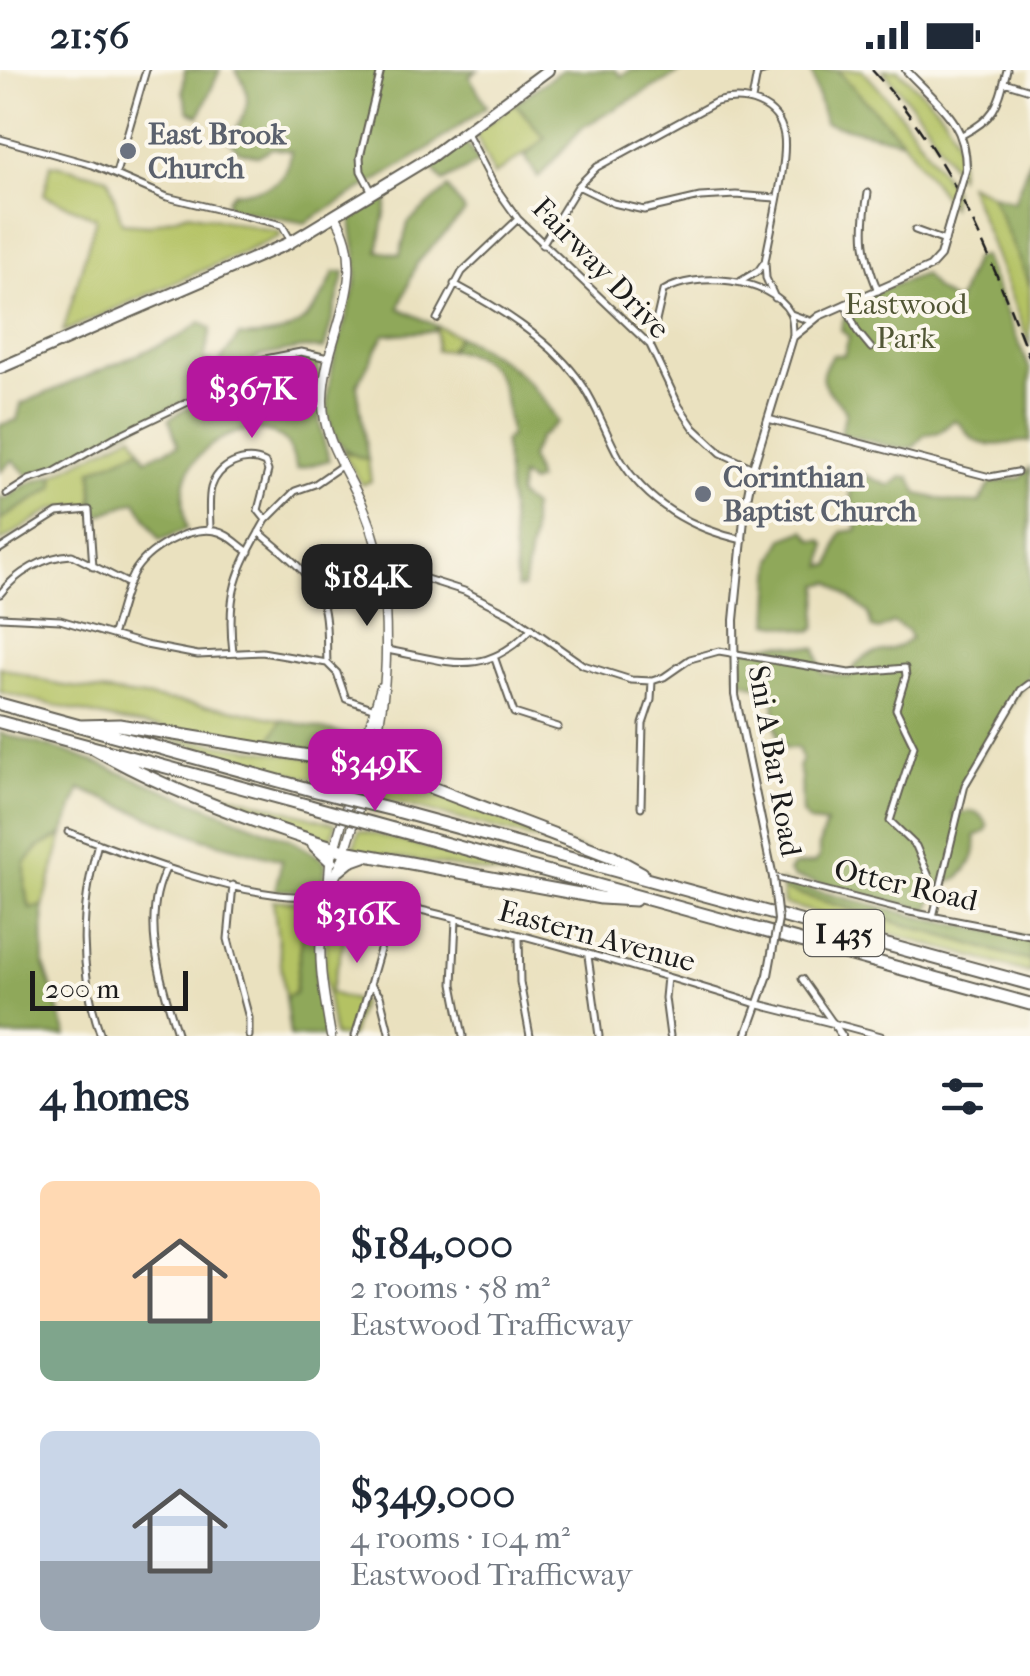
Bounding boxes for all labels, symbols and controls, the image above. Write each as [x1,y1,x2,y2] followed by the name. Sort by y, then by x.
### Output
[50,13,129,58] text: 21:56
[148,117,288,186] place label: East Brook Church
[117,140,139,162] marker: East Brook Church
[525,190,677,346] street label: Fairway Drive
[845,287,968,356] park label: Eastwood Park
[182,356,322,441] pin: $367K
[209,370,295,407] text: $367K
[723,460,918,529] place label: Corinthian Baptist Church
[692,483,714,505] marker: Corinthian Baptist Church
[297,544,437,629] pin: $184K
[323,558,411,595] text: $184K
[740,663,809,860] street label: Sni A Bar Road
[305,729,445,814] pin: $349K
[330,743,420,780] text: $349K
[831,852,982,919] street label: Otter Road
[287,881,427,966] pin: $316K
[495,893,699,980] street label: Eastern Avenue
[316,895,398,932] text: $316K
[804,910,884,956] road number: I 435
[30,966,188,1010] scale bar
[45,972,120,1005] text: 200 m
[935,1069,990,1124] icon: filters
[40,1072,189,1121] text: 4 homes
[350,1220,513,1269] text: $184,000
[120,1221,240,1341] icon: home
[350,1269,550,1306] text: 2 rooms · 58 m²
[350,1306,632,1343] text: Eastwood Trafficway
[350,1470,515,1519] text: $349,000
[120,1471,240,1591] icon: home
[350,1519,570,1556] text: 4 rooms · 104 m²
[350,1556,632,1593] text: Eastwood Trafficway

